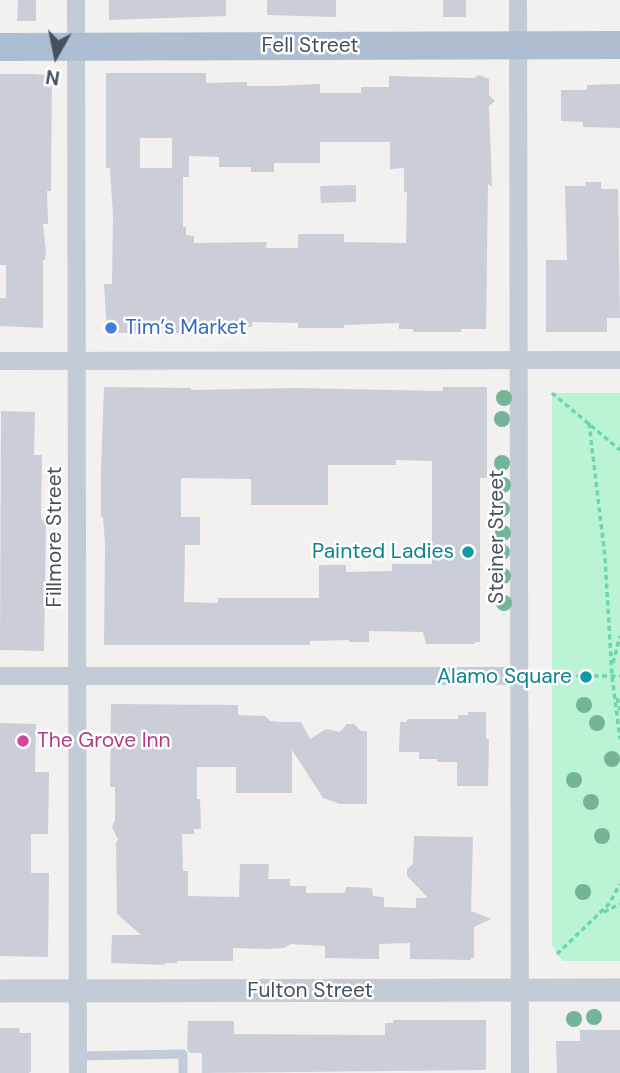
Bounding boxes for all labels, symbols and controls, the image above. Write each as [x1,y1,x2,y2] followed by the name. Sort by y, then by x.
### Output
[21,21,91,91] north arrow
[261,33,359,59] street label: Fell Street
[44,64,61,91] text: N
[125,315,247,341] place label: Tim’s Market
[103,320,119,336] marker: Tim’s Market
[42,466,68,608] street label: Fillmore Street
[484,470,510,604] street label: Steiner Street
[312,539,454,565] place label: Painted Ladies
[460,544,476,560] marker: Painted Ladies
[437,664,572,690] place label: Alamo Square
[578,669,594,685] marker: Alamo Square
[37,728,171,754] place label: The Grove Inn
[15,733,31,749] marker: The Grove Inn
[247,978,373,1004] street label: Fulton Street

